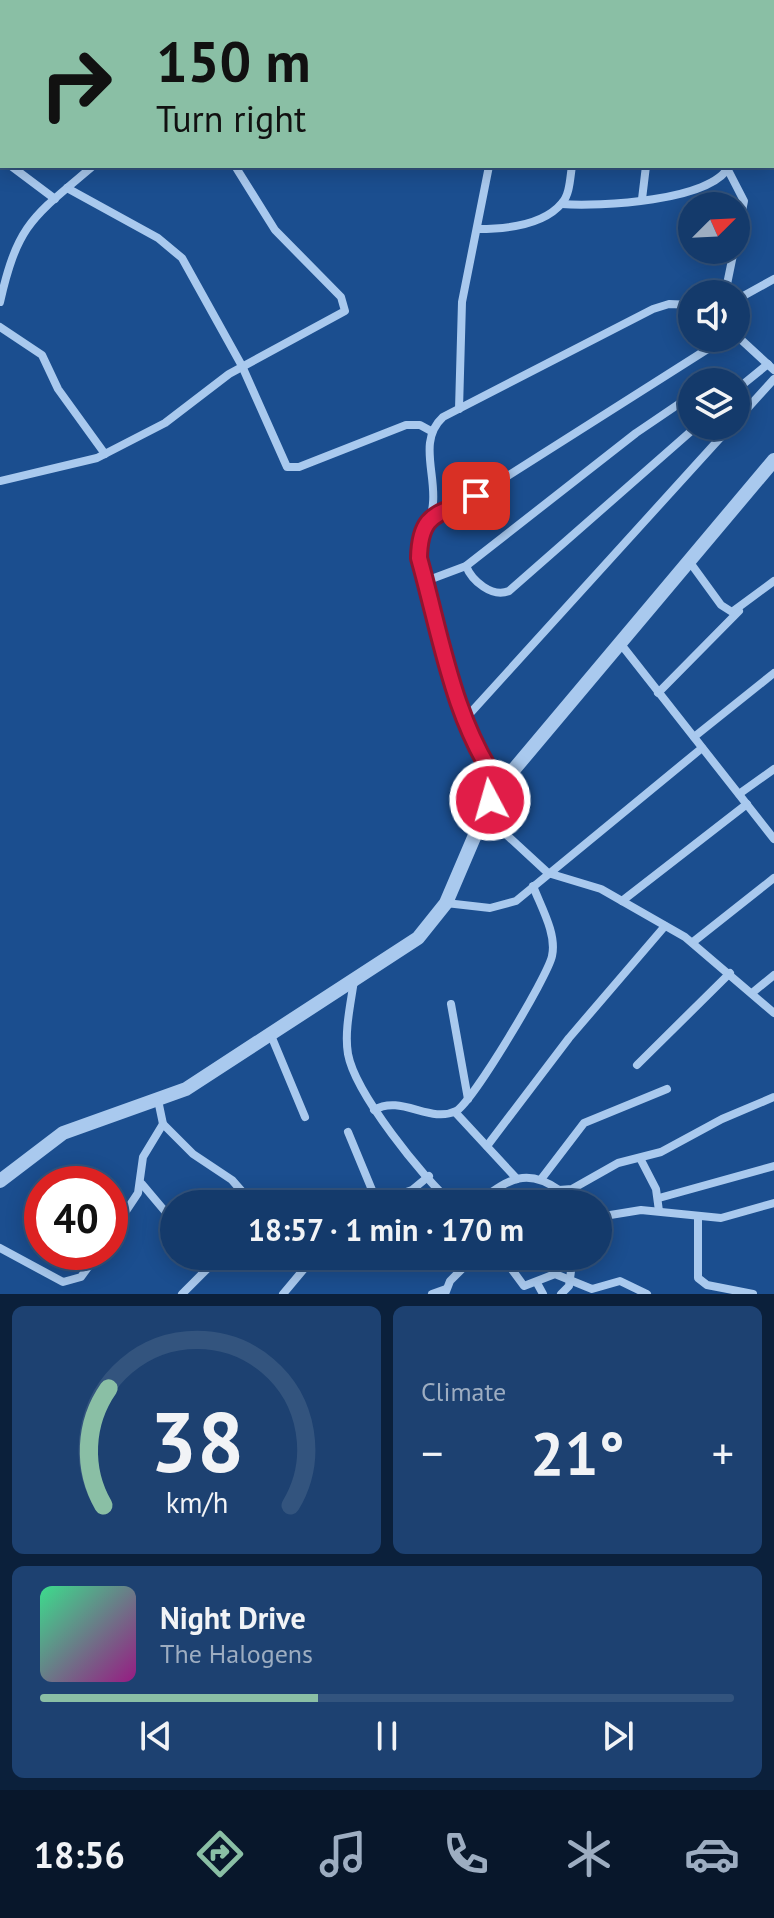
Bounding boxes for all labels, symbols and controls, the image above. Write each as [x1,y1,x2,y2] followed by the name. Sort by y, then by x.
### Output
[156,25,311,97] text: 150 m
[24,32,128,136] icon: right
[156,95,306,142] text: Turn right
[678,192,750,264] north arrow
[678,192,750,440] map controls
[678,280,750,352] button: sound
[678,368,750,440] button: layers
[442,462,510,530] pin
[454,474,498,518] icon: arrive
[448,758,532,842] position arrow
[24,1166,128,1270] speed limit sign: 40
[248,1210,524,1249] text: 18:57 · 1 min · 170 m
[421,1375,506,1408] text: Climate
[149,1387,244,1495] text: 38
[530,1414,625,1492] text: 21°
[421,1424,443,1481] text: −
[712,1424,734,1481] text: +
[165,1484,228,1521] text: km/h
[160,1598,306,1637] text: Night Drive
[160,1637,313,1670] text: The Halogens
[134,1714,178,1758] icon: previous
[365,1714,409,1758] icon: pause
[596,1714,640,1758] icon: next
[192,1826,248,1882] icon: directions
[315,1826,371,1882] icon: music
[438,1826,494,1882] icon: phone
[561,1826,617,1882] icon: climate
[684,1826,740,1882] icon: car
[34,1831,125,1878] text: 18:56

